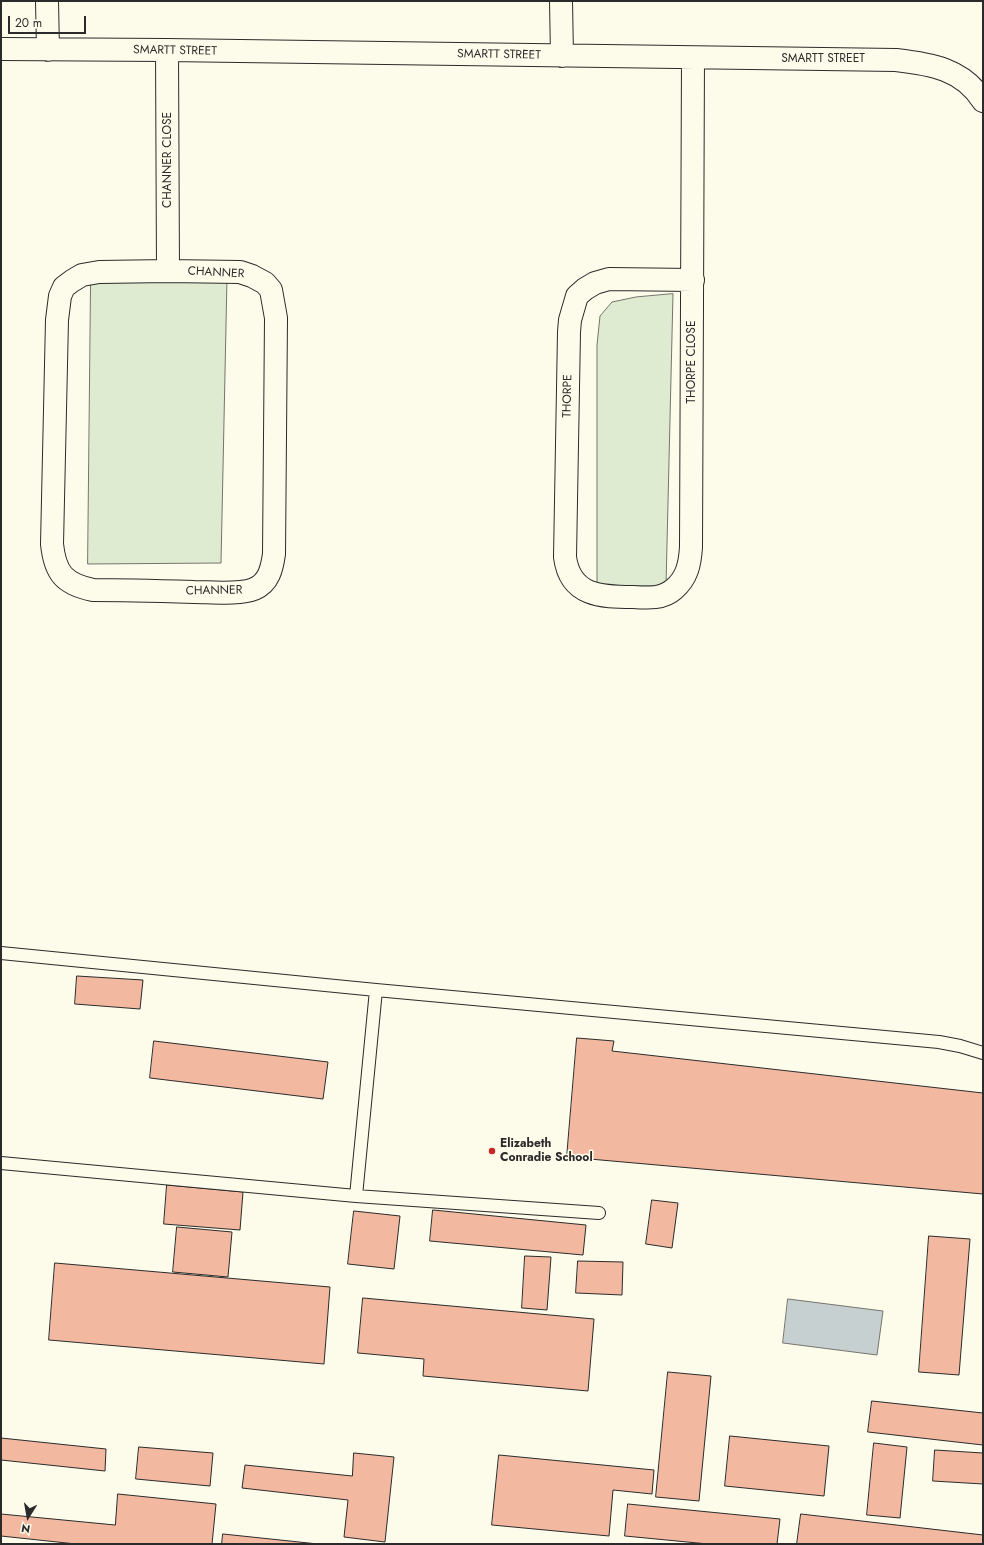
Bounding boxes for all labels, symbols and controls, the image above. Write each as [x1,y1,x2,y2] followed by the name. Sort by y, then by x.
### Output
[10,8,88,34] scale bar
[15,14,42,32] text: 20 m
[133,43,217,59] street label: SMARTT STREET
[457,47,541,63] street label: SMARTT STREET
[781,52,865,66] street label: SMARTT STREET
[161,112,175,208] street label: CHANNER CLOSE
[187,264,245,282] street label: CHANNER
[685,320,699,404] street label: THORPE CLOSE
[560,374,576,418] street label: THORPE
[186,583,242,599] street label: CHANNER
[500,1137,593,1165] place label: Elizabeth Conradie School
[487,1146,497,1156] marker: Elizabeth Conradie School
[8,1497,48,1537] north arrow
[20,1520,32,1537] text: N

